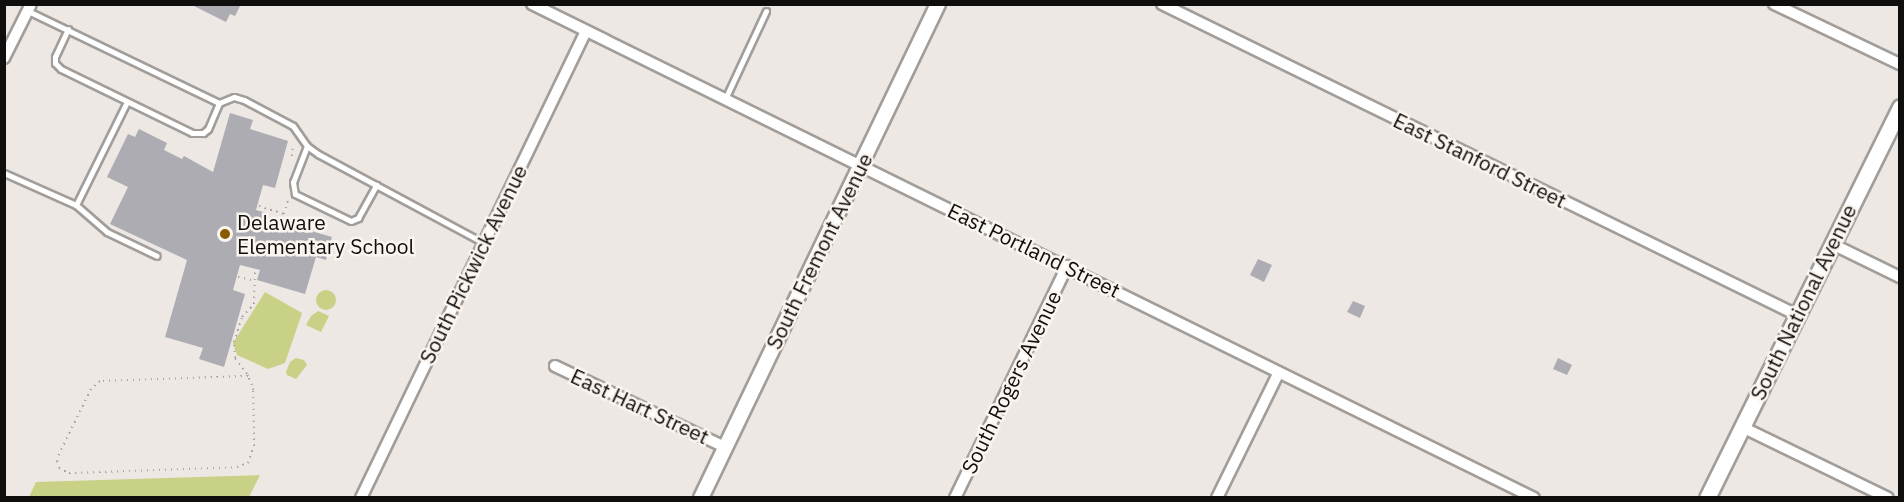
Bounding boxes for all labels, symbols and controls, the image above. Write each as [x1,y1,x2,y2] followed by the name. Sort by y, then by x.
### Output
[1389,107,1571,213] street label: East Stanford Street
[761,149,877,353] street label: South Fremont Avenue
[414,161,532,367] street label: South Pickwick Avenue
[944,197,1124,303] street label: East Portland Street
[1745,200,1861,404] street label: South National Avenue
[237,209,414,259] place label: Delaware Elementary School
[218,227,232,241] marker: Delaware Elementary School
[956,286,1066,478] street label: South Rogers Avenue
[567,363,713,449] street label: East Hart Street

